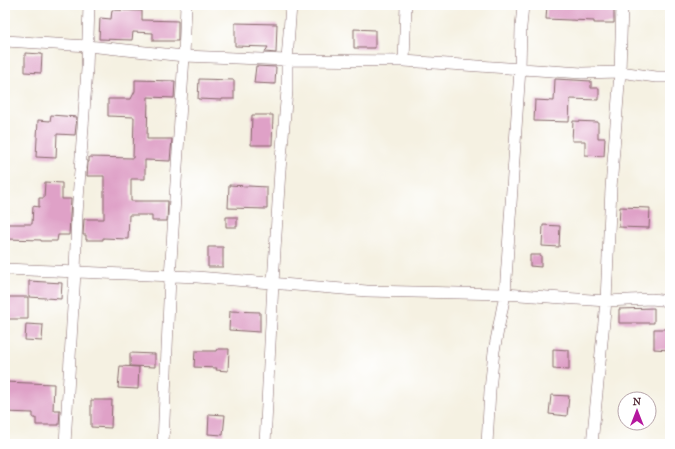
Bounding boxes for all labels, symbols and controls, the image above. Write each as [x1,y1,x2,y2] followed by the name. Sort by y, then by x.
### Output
[617,391,657,431] north arrow
[633,395,642,408] text: N

